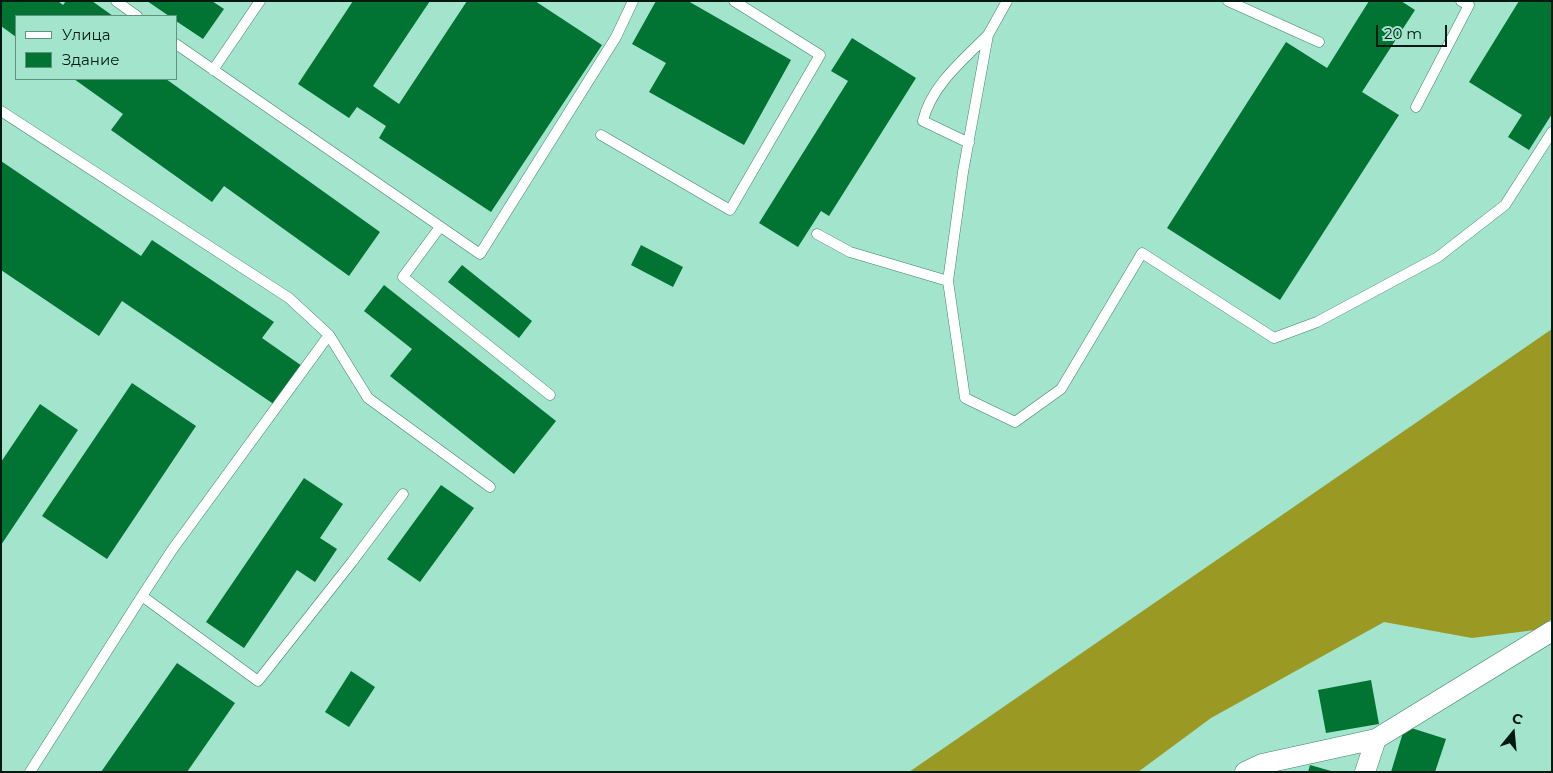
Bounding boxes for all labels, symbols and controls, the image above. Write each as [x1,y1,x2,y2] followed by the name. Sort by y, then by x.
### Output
[15,15,178,80] legend
[1378,15,1449,47] scale bar
[1384,24,1422,43] text: 20 m
[62,25,110,44] text: Улица
[62,50,120,69] text: Здание
[1488,708,1538,758] north arrow
[1510,709,1525,729] text: С

